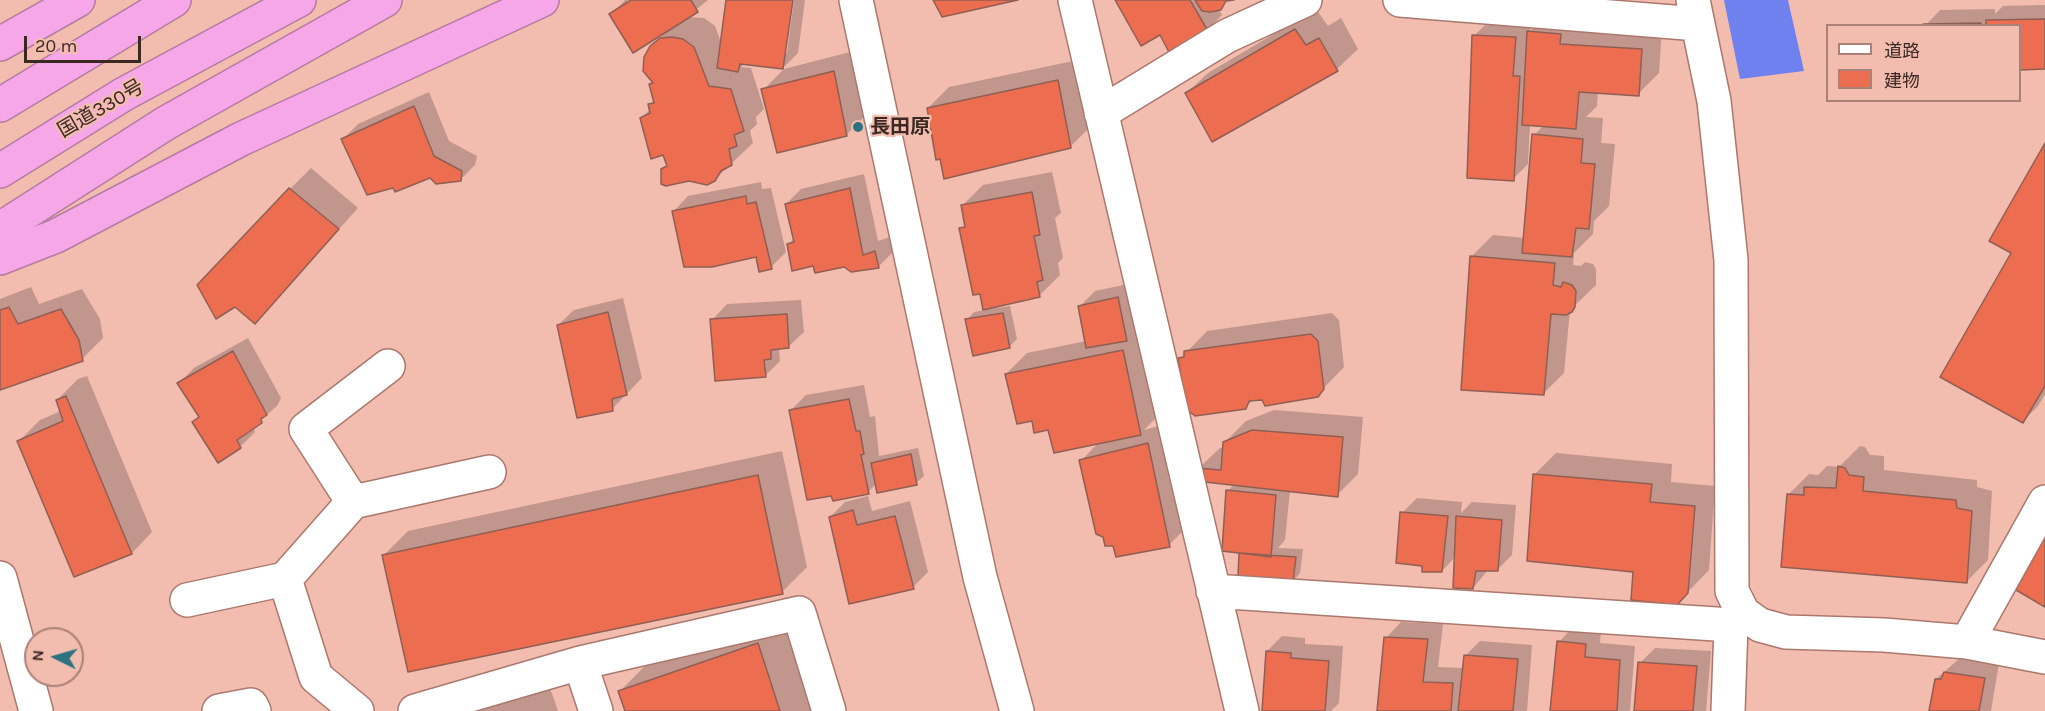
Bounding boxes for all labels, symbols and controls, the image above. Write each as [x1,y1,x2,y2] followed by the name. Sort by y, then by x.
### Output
[27,24,144,62] scale bar
[1826,24,2021,102] legend
[35,35,77,57] text: 20 m
[1884,40,1920,62] text: 道路
[1884,70,1920,92] text: 建物
[54,75,148,143] street label: 国道330号
[870,115,930,139] place label: 長田原
[851,120,865,134] marker: 長田原
[24,627,84,687] north arrow
[28,649,48,662] text: N

